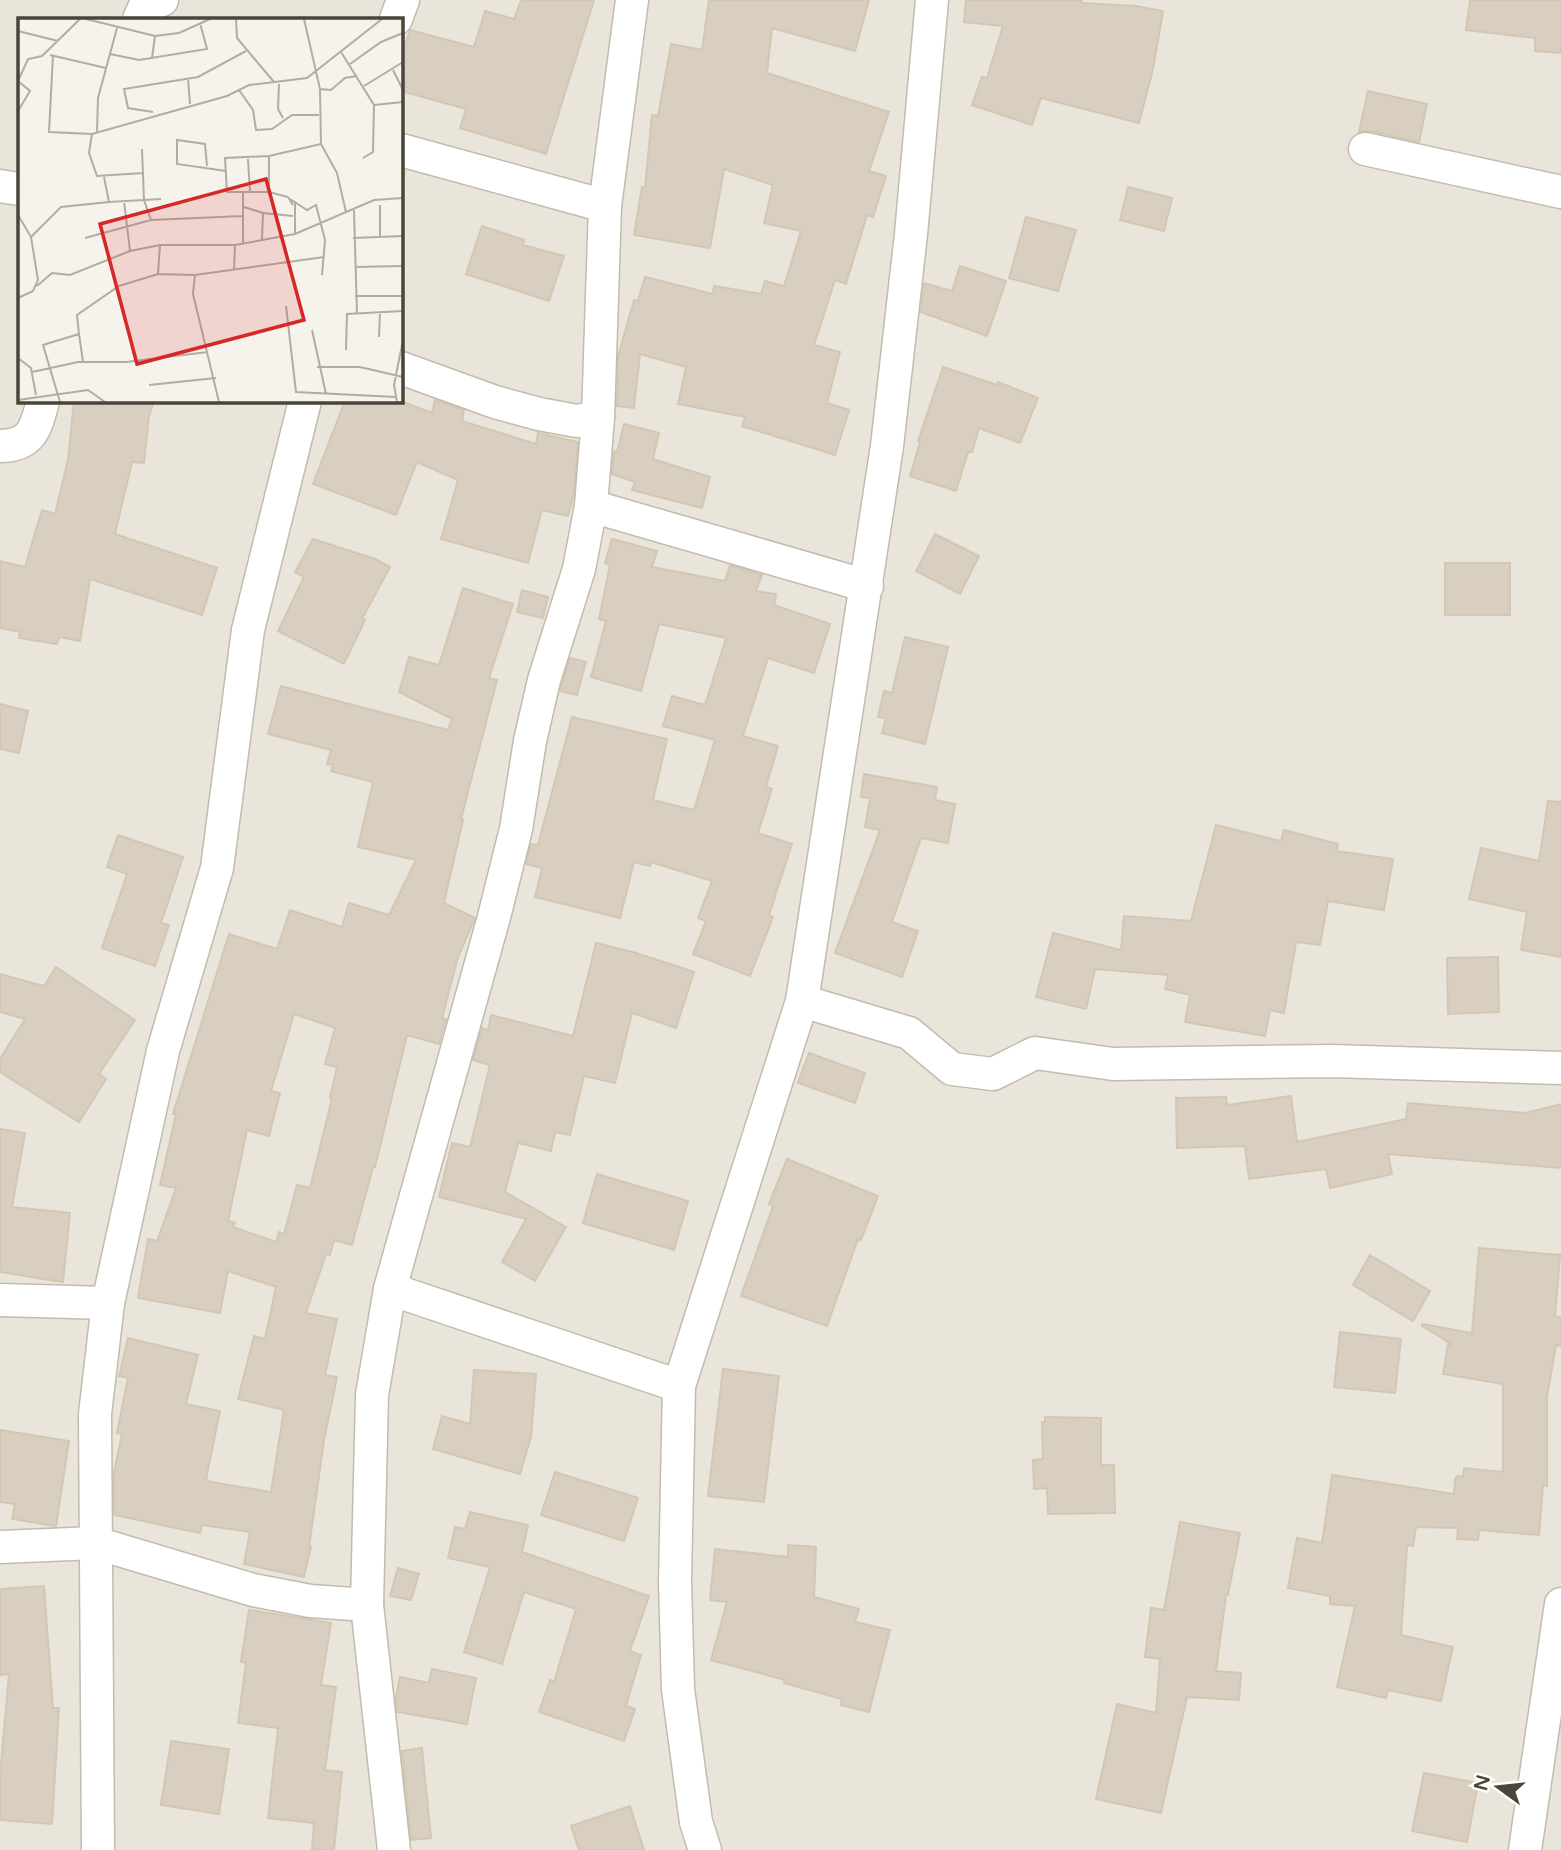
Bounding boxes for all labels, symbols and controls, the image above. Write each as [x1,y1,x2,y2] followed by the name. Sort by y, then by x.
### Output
[18,18,402,402] inset map
[1463,1752,1533,1822] north arrow
[1470,1773,1495,1793] text: N

